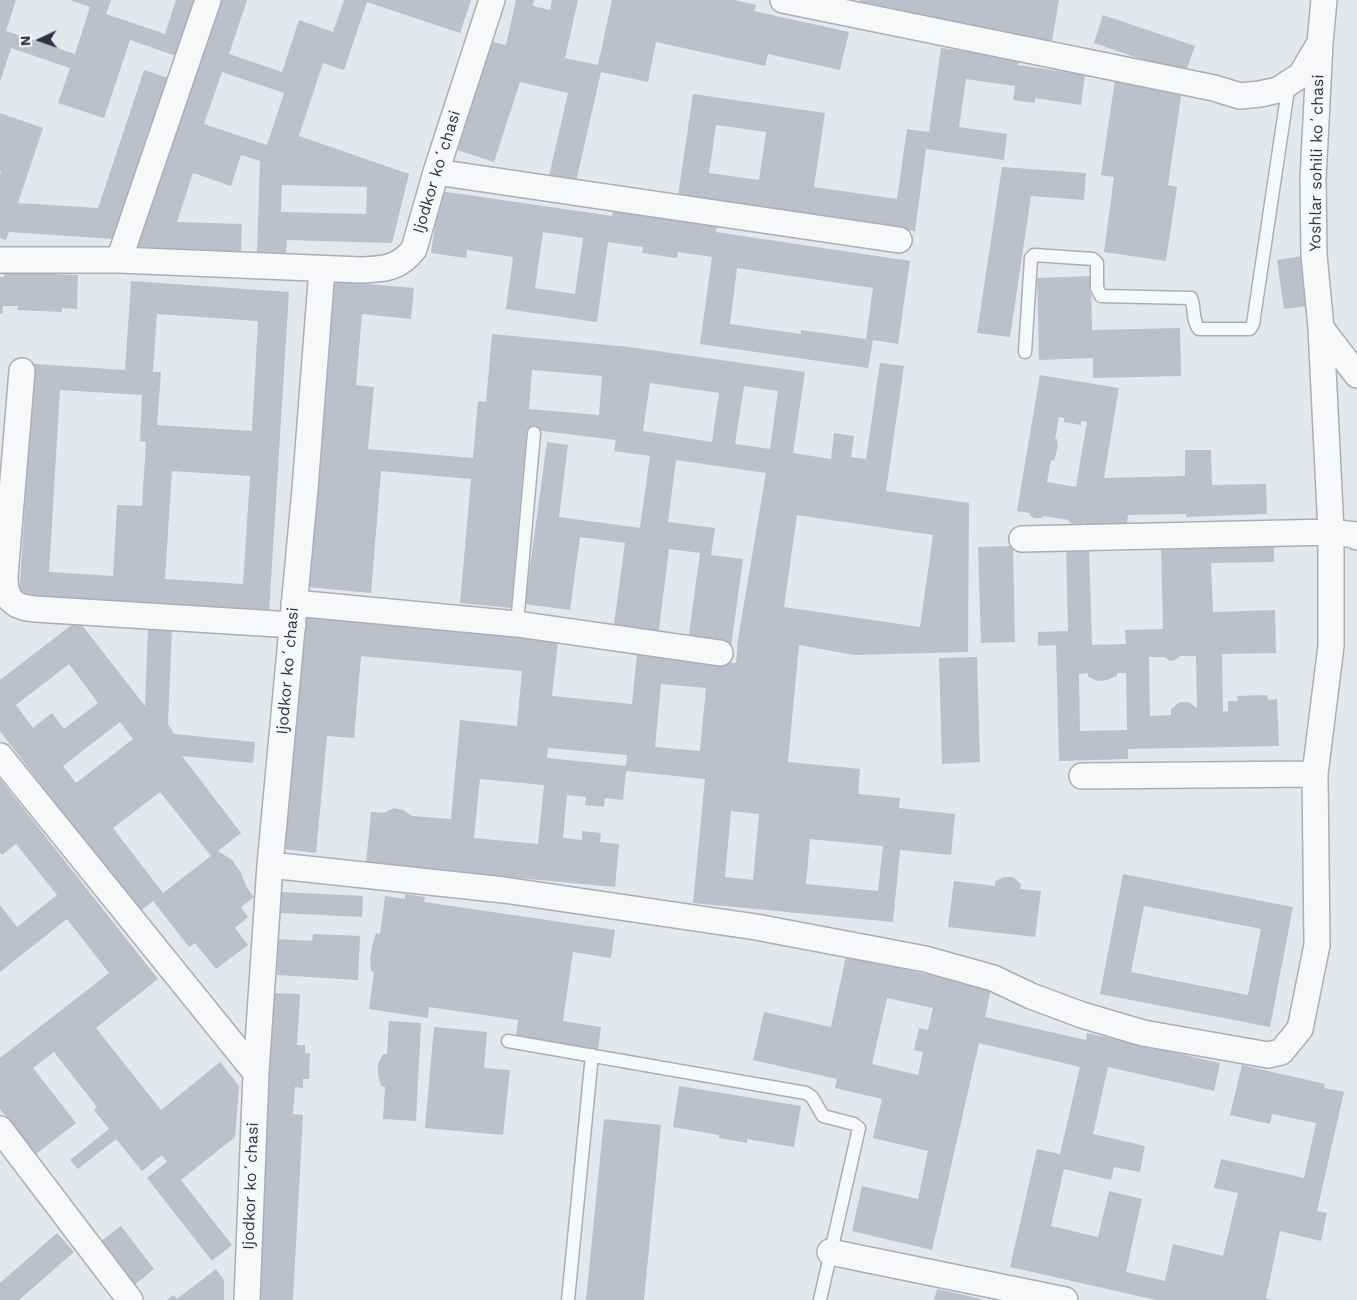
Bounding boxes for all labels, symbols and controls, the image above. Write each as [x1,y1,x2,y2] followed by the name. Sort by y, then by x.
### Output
[15,15,65,65] north arrow
[17,35,33,46] text: N
[1306,74,1328,252] street label: Yoshlar sohili koʻchasi
[409,108,465,236] street label: Ijodkor koʻchasi
[273,607,303,735] street label: Ijodkor koʻchasi
[239,1122,263,1250] street label: Ijodkor koʻchasi

